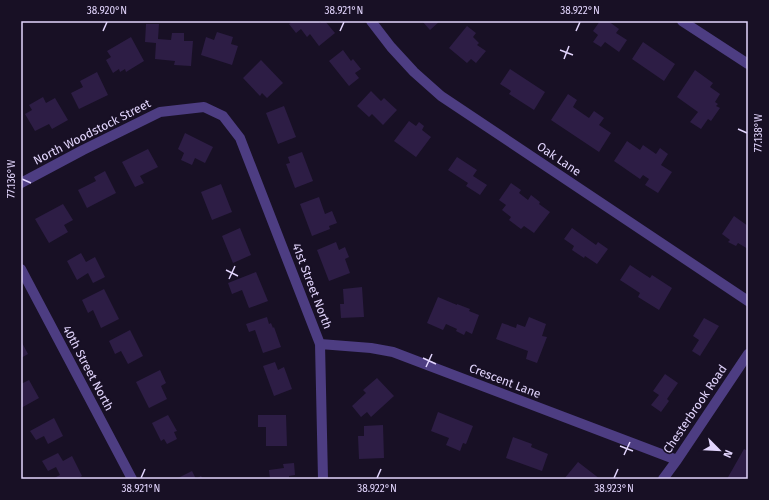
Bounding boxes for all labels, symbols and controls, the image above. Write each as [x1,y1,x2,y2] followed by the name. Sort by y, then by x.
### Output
[87,5,127,17] text: 38.920°N
[325,5,363,17] text: 38.921°N
[560,5,600,17] text: 38.922°N
[31,96,154,168] street label: North Woodstock Street
[753,113,765,152] text: 77.138°W
[534,139,584,179] street label: Oak Lane
[6,159,18,198] text: 77.136°W
[289,241,335,331] street label: 41st Street North
[60,323,116,413] street label: 40th Street North
[467,361,543,401] street label: Crescent Lane
[660,362,730,456] street label: Chesterbrook Road
[699,430,739,470] north arrow
[720,448,735,460] text: N
[122,483,160,495] text: 38.921°N
[357,483,397,495] text: 38.922°N
[594,483,634,495] text: 38.923°N

